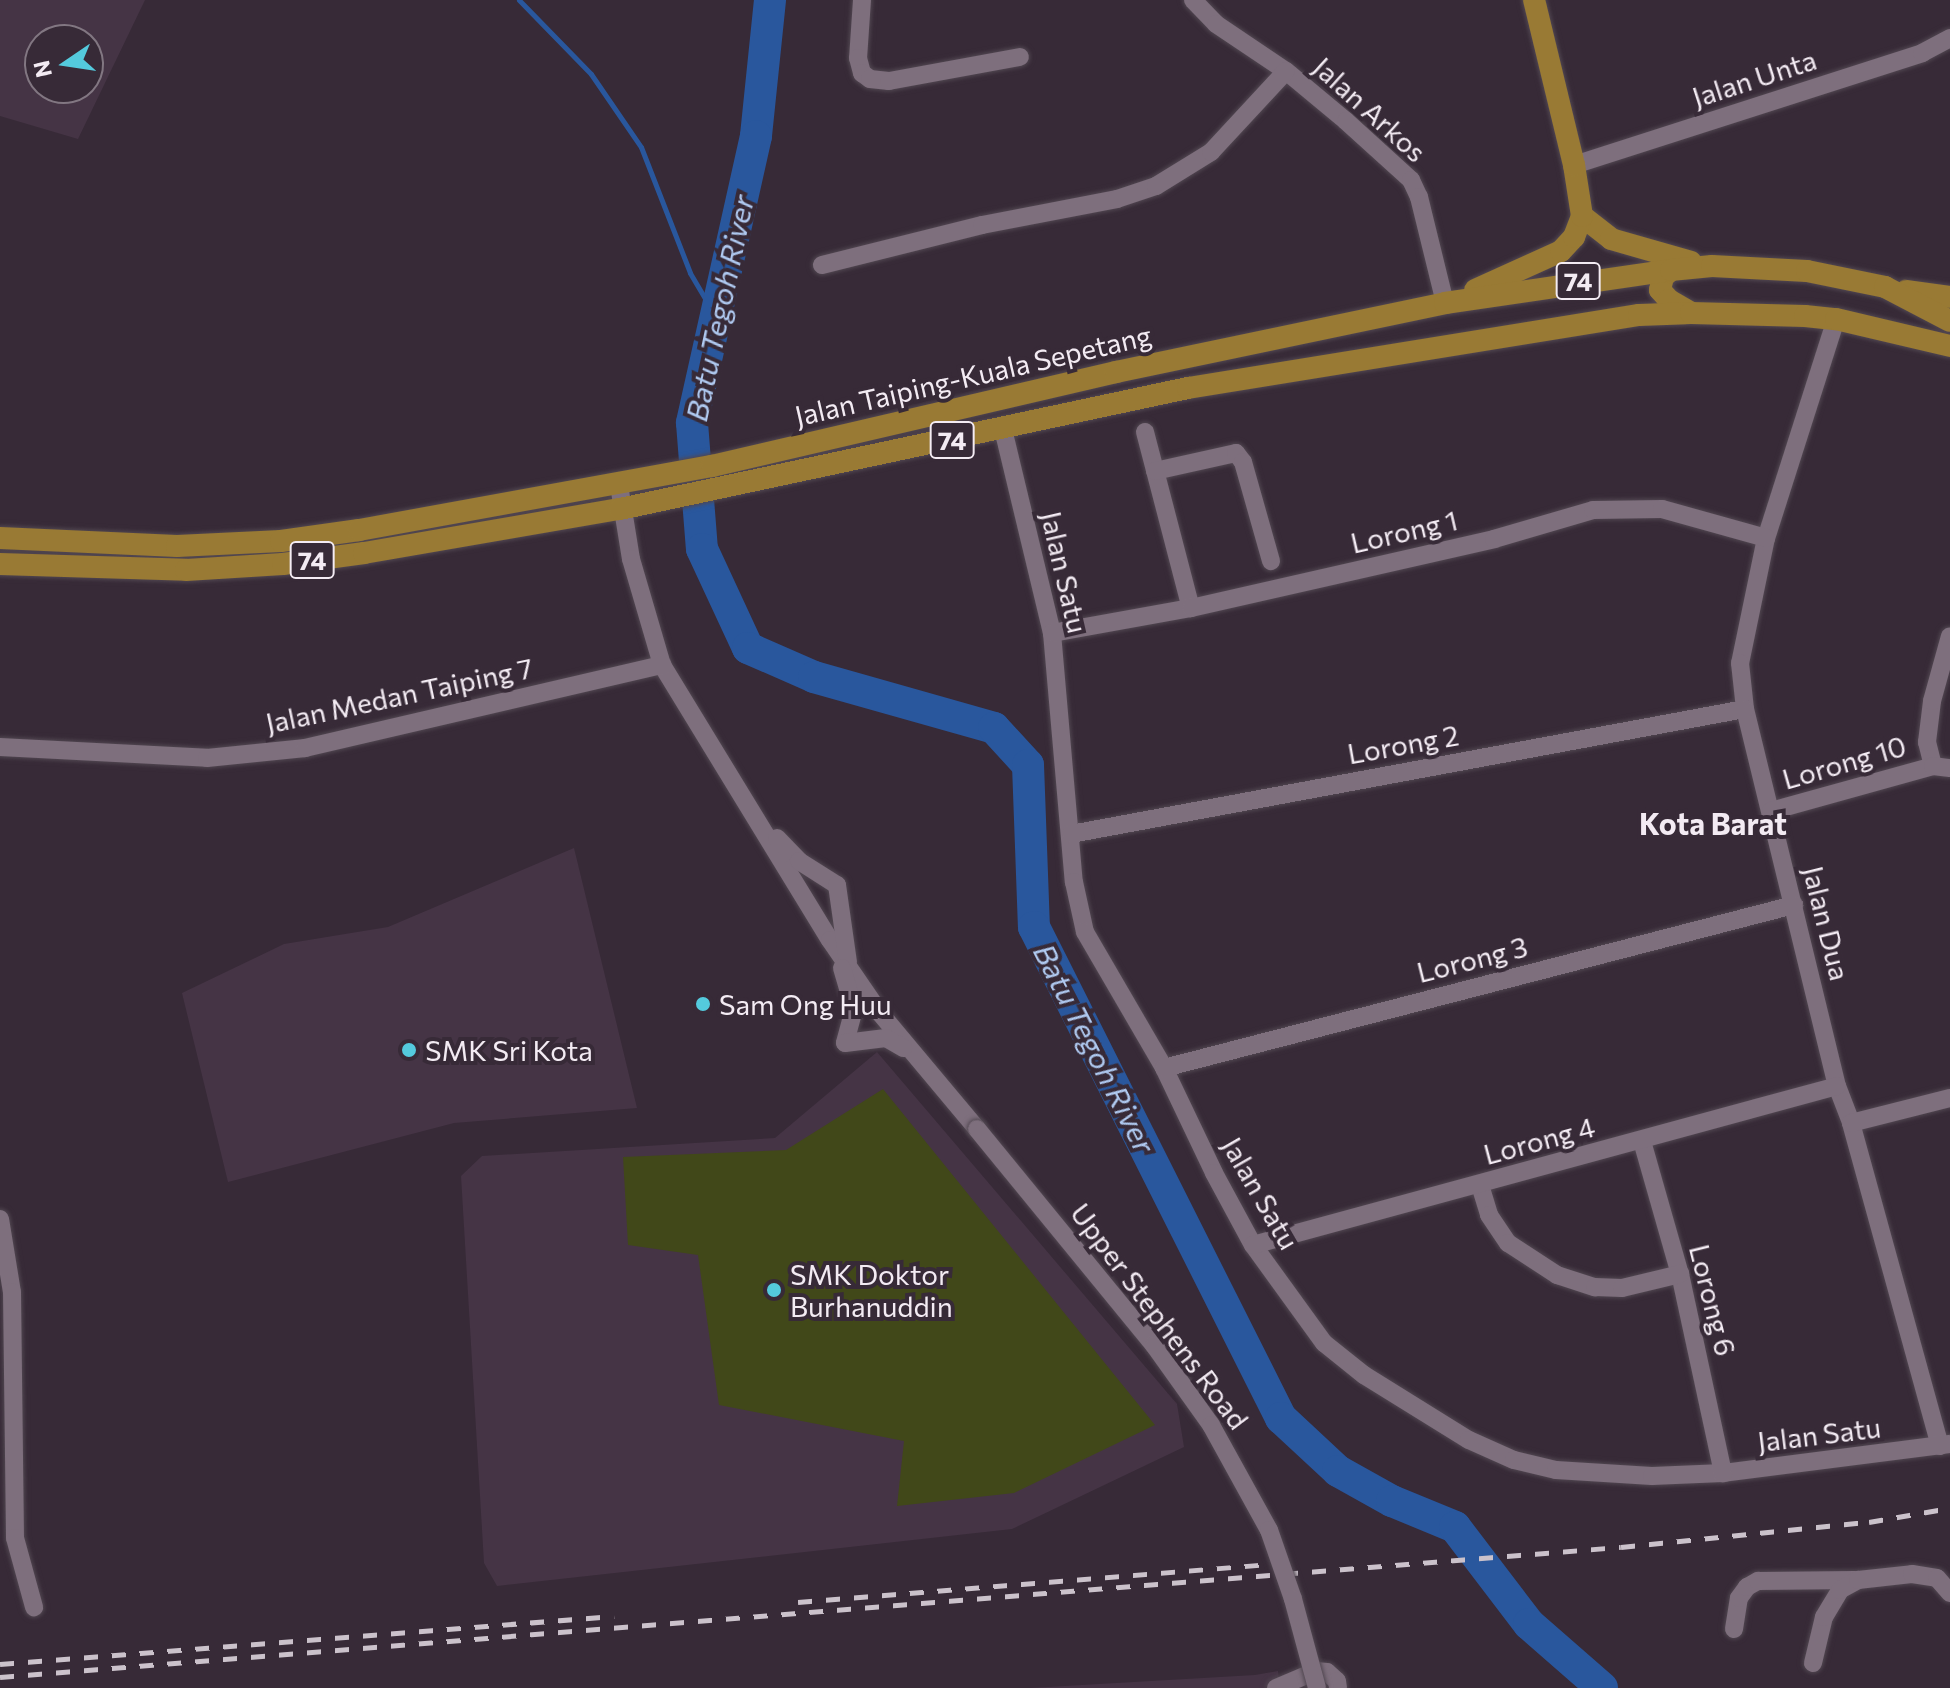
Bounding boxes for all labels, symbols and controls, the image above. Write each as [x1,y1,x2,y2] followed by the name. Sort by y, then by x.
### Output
[24,24,104,104] north arrow
[1688,42,1820,114] street label: Jalan Unta
[1307,50,1433,168] street label: Jalan Arkos
[27,58,57,80] text: N
[677,192,761,424] water label: Batu Tegoh River
[1554,259,1602,303] road number: 74
[791,318,1155,432] street label: Jalan Taiping-Kuala Sepetang
[928,418,976,462] road number: 74
[1347,502,1461,560] street label: Lorong 1
[1035,508,1095,636] street label: Jalan Satu
[288,538,336,582] road number: 74
[262,650,536,740] street label: Jalan Medan Taiping 7
[1345,718,1461,770] street label: Lorong 2
[1778,728,1910,796] street label: Lorong 10
[1639,805,1787,841] district label: Kota Barat
[1797,862,1857,984] street label: Jalan Dua
[1413,929,1531,989] street label: Lorong 3
[1027,937,1163,1159] water label: Batu Tegoh River
[719,987,892,1021] place label: Sam Ong Huu
[694,995,712,1013] marker: Sam Ong Huu
[425,1033,593,1067] place label: SMK Sri Kota
[400,1041,418,1059] marker: SMK Sri Kota
[1480,1109,1598,1171] street label: Lorong 4
[1215,1131,1307,1255] street label: Jalan Satu
[1064,1196,1256,1436] street label: Upper Stephens Road
[1683,1241,1743,1359] street label: Lorong 6
[790,1257,953,1323] place label: SMK Doktor Burhanuddin
[765,1281,783,1299] marker: SMK Doktor Burhanuddin
[1755,1410,1883,1458] street label: Jalan Satu

